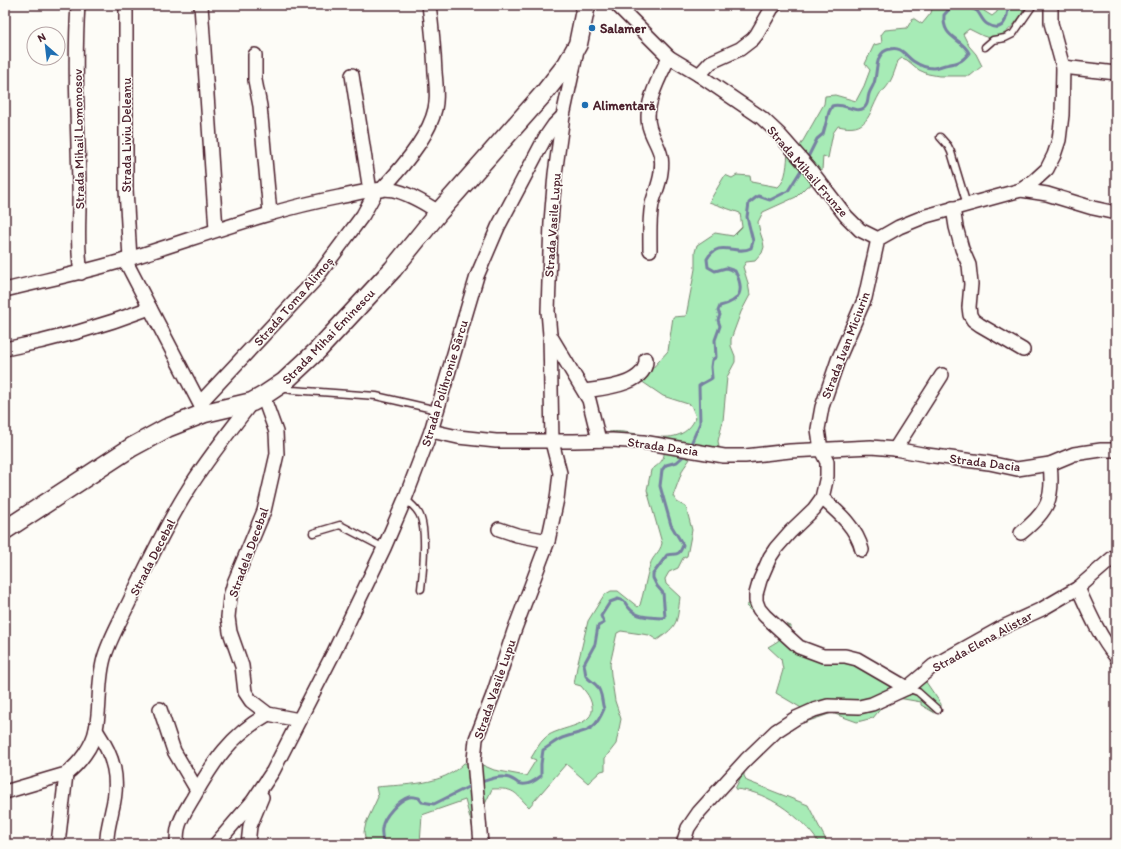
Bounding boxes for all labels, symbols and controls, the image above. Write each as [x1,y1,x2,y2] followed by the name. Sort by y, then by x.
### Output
[600,21,647,36] place label: Salamer
[587,23,597,33] marker: Salamer
[26,26,66,66] north arrow
[35,30,48,45] text: N
[70,69,87,209] street label: Strada Mihail Lomonosov
[119,78,134,192] street label: Strada Liviu Deleanu
[592,98,656,113] place label: Alimentară
[580,100,590,110] marker: Alimentară
[764,123,851,220] street label: Strada Mihail Frunze
[541,172,564,278] street label: Strada Vasile Lupu
[251,253,336,349] street label: Strada Toma Alimoș
[279,285,378,387] street label: Strada Mihai Eminescu
[818,290,873,401] street label: Strada Ivan Miciurin
[418,318,471,448] street label: Strada Polihronie Sârcu
[627,434,700,459] street label: Strada Dacia
[949,451,1022,474] street label: Strada Dacia
[225,505,272,599] street label: Stradela Decebal
[127,516,178,598] street label: Strada Decebal
[930,607,1036,675] street label: Strada Elena Alistar
[470,637,519,741] street label: Strada Vasile Lupu

